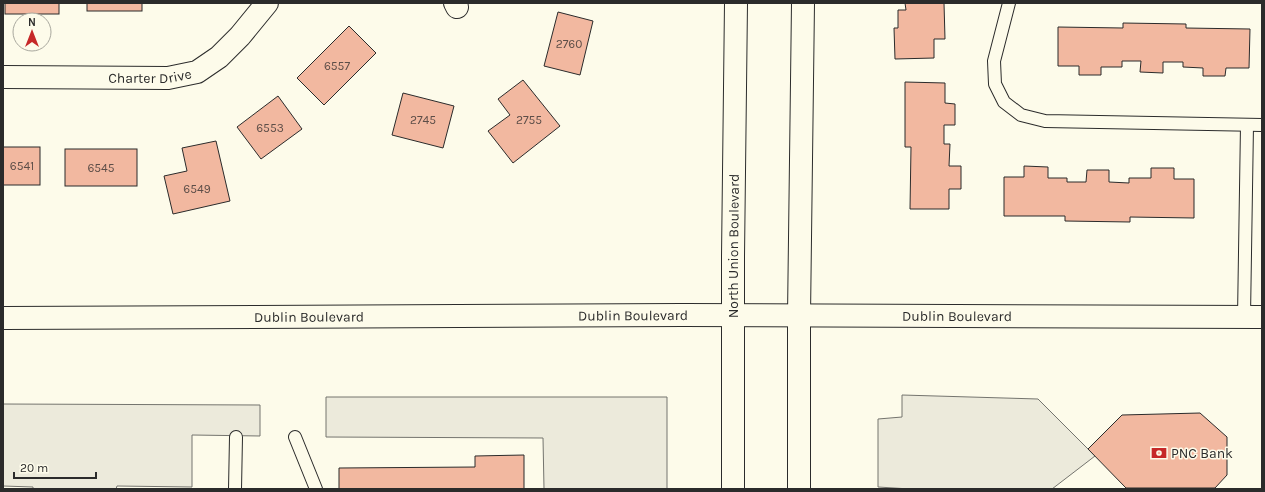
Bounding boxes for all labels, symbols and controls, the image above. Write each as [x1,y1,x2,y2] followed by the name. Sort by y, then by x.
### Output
[12,12,52,52] north arrow
[28,16,36,29] text: N
[556,37,582,51] house number: 2760
[324,59,350,73] house number: 6557
[108,65,193,87] street label: Charter Drive
[410,113,436,127] house number: 2745
[516,113,542,127] house number: 2755
[256,121,284,135] house number: 6553
[10,159,34,173] house number: 6541
[87,161,115,175] house number: 6545
[725,174,743,318] street label: North Union Boulevard
[183,182,211,196] house number: 6549
[578,307,688,324] street label: Dublin Boulevard
[254,308,364,326] street label: Dublin Boulevard
[902,308,1012,325] street label: Dublin Boulevard
[1150,444,1168,462] bank icon: PNC Bank
[1171,445,1233,462] place label: PNC Bank
[14,454,96,480] scale bar
[20,461,48,475] text: 20 m

